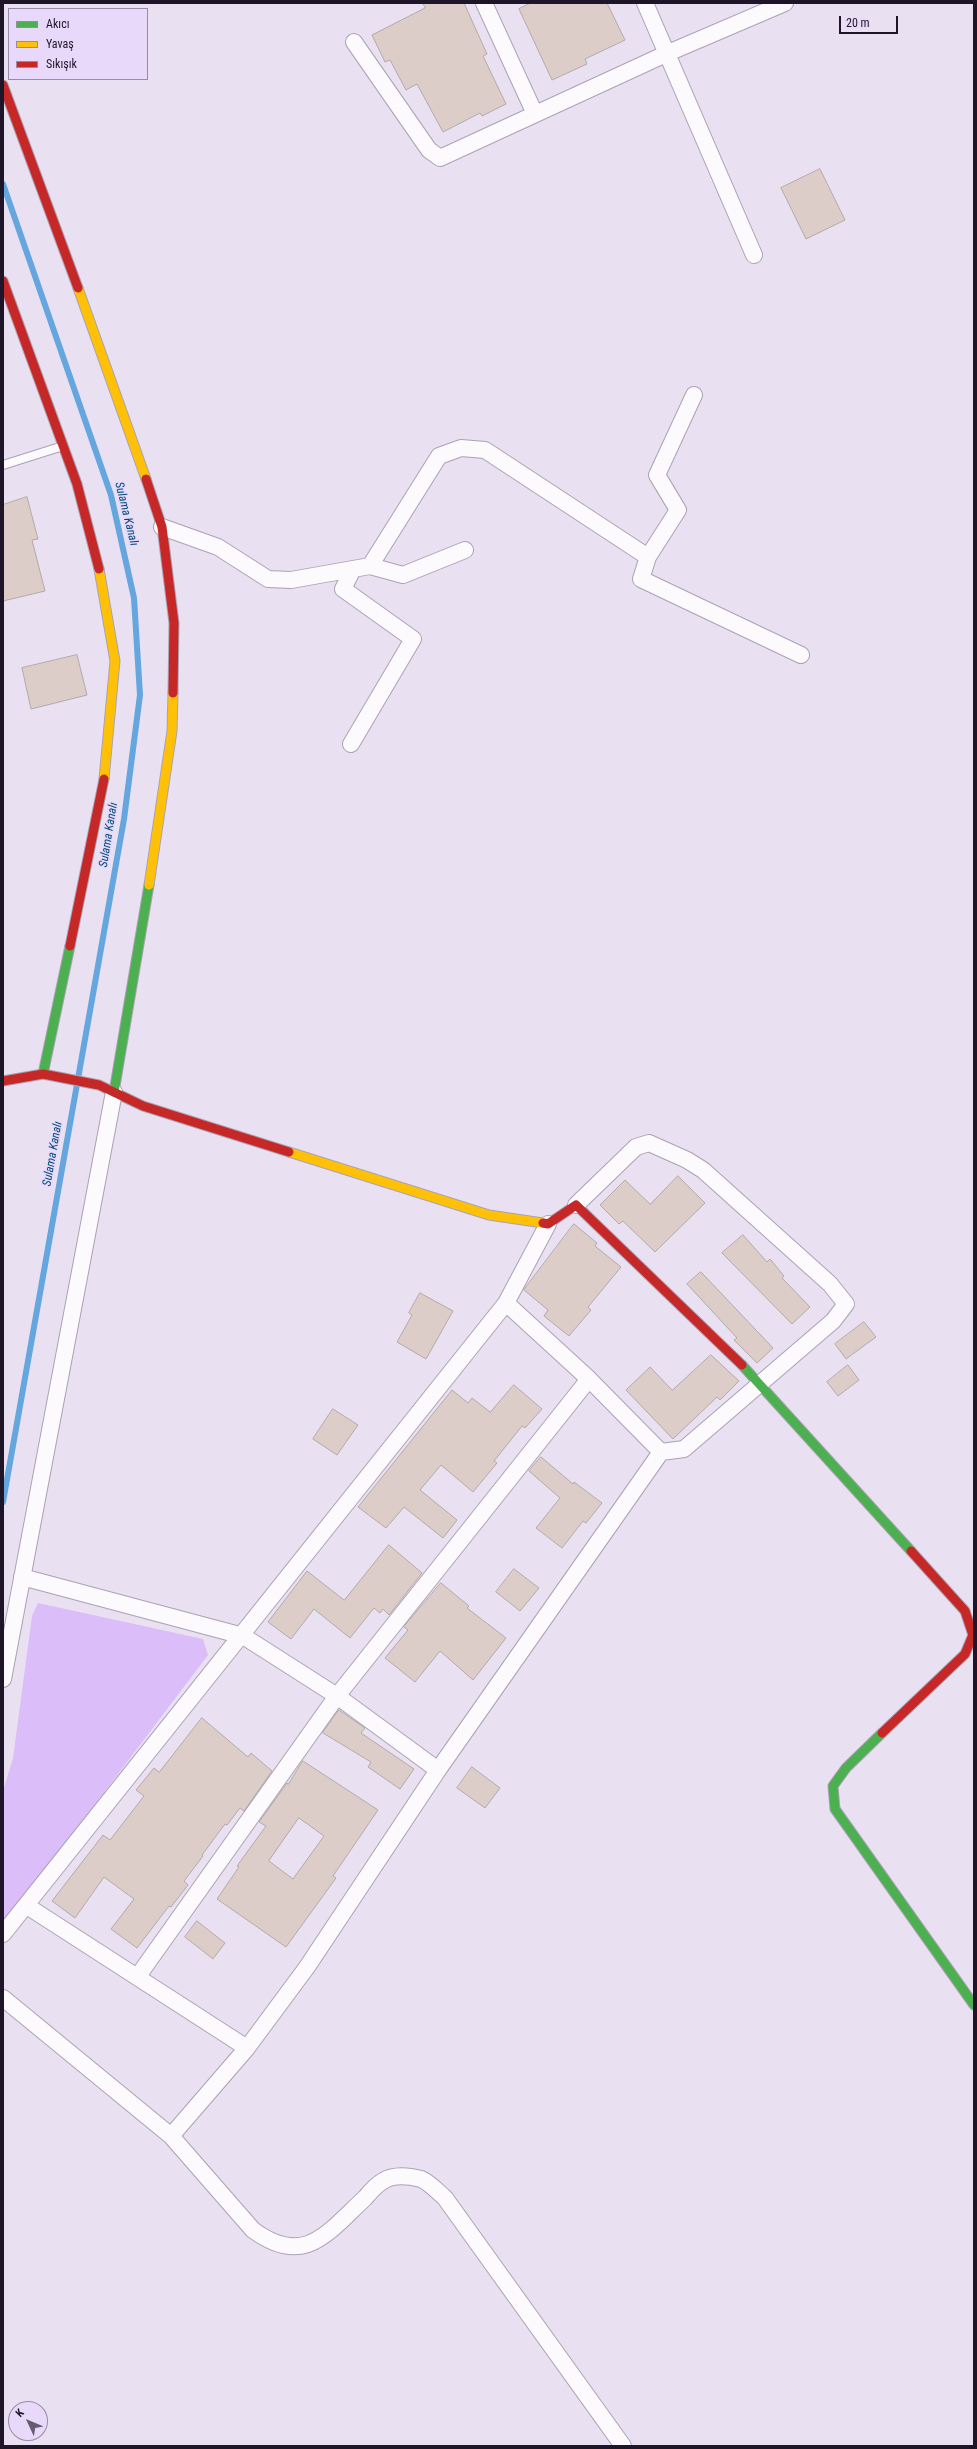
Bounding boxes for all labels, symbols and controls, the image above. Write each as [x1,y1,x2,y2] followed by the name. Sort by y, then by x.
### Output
[8,8,148,80] legend
[841,8,900,34] scale bar
[846,16,870,30] text: 20 m
[46,17,70,31] text: Akıcı
[46,37,74,51] text: Yavaş
[46,57,77,71] text: Sıkışık
[111,480,141,548] water label: Sulama Kanalı
[97,802,121,868] water label: Sulama Kanalı
[40,1120,66,1188] water label: Sulama Kanalı
[8,2401,48,2441] north arrow
[13,2406,27,2420] text: K

